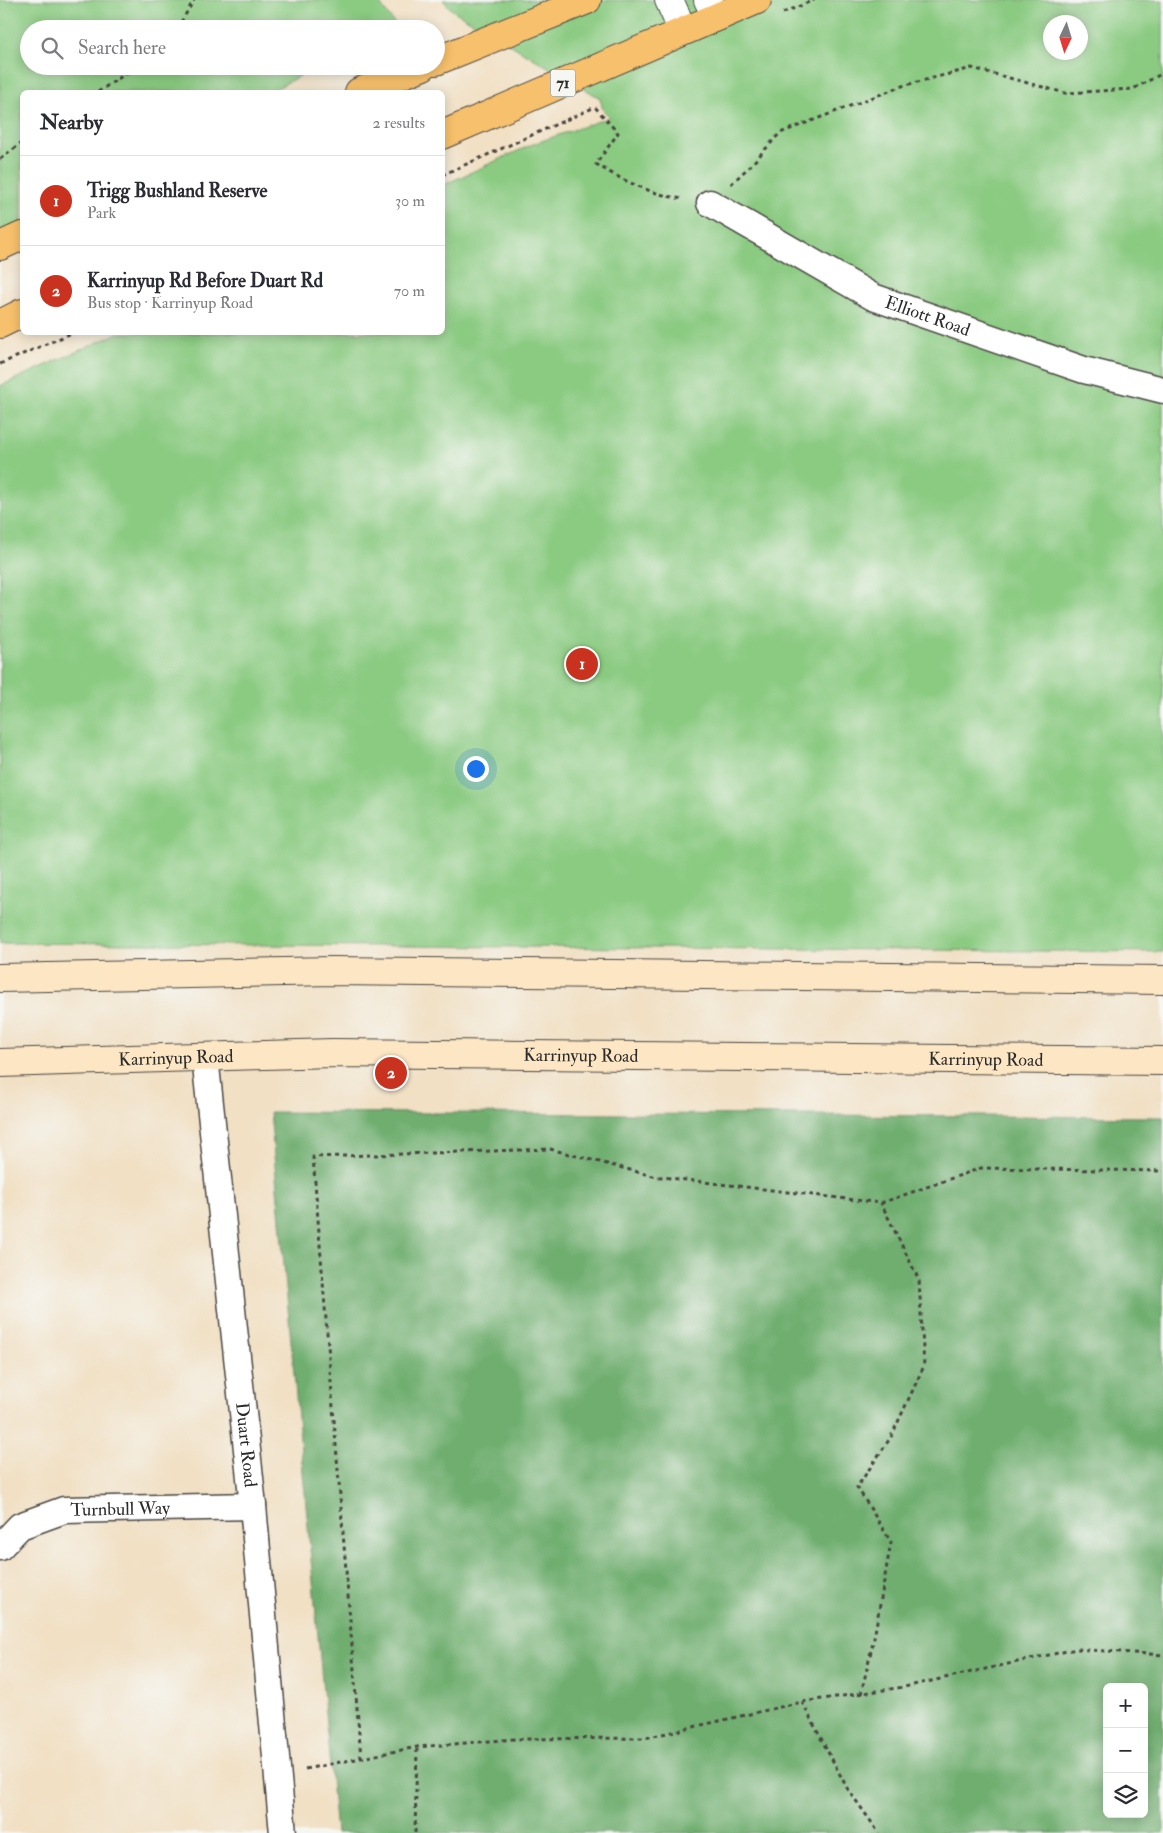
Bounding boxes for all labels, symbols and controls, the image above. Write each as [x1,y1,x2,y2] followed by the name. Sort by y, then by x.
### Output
[1043,15,1088,60] north arrow
[20,20,445,75] search box
[38,34,66,62] icon: search
[78,36,166,60] text: Search here
[550,70,576,96] road number: 71
[40,109,103,136] text: Nearby
[372,113,425,133] text: 2 results
[87,179,267,203] text: Trigg Bushland Reserve
[53,191,59,211] text: 1
[395,191,425,211] text: 30 m
[87,203,116,223] text: Park
[87,269,323,293] text: Karrinyup Rd Before Duart Rd
[52,281,60,301] text: 2
[394,281,425,301] text: 70 m
[882,291,973,341] street label: Elliott Road
[87,293,253,313] text: Bus stop · Karrinyup Road
[566,645,598,683] pin: 1
[463,756,489,782] your location
[523,1043,639,1067] street label: Karrinyup Road
[118,1044,234,1071] street label: Karrinyup Road
[928,1047,1044,1071] street label: Karrinyup Road
[375,1054,407,1092] pin: 2
[230,1401,262,1489] street label: Duart Road
[70,1496,171,1521] street label: Turnbull Way
[1103,1683,1148,1818] map controls
[1103,1683,1148,1728] button: +
[1103,1728,1148,1773] button: −
[1103,1773,1148,1818] button: layers

